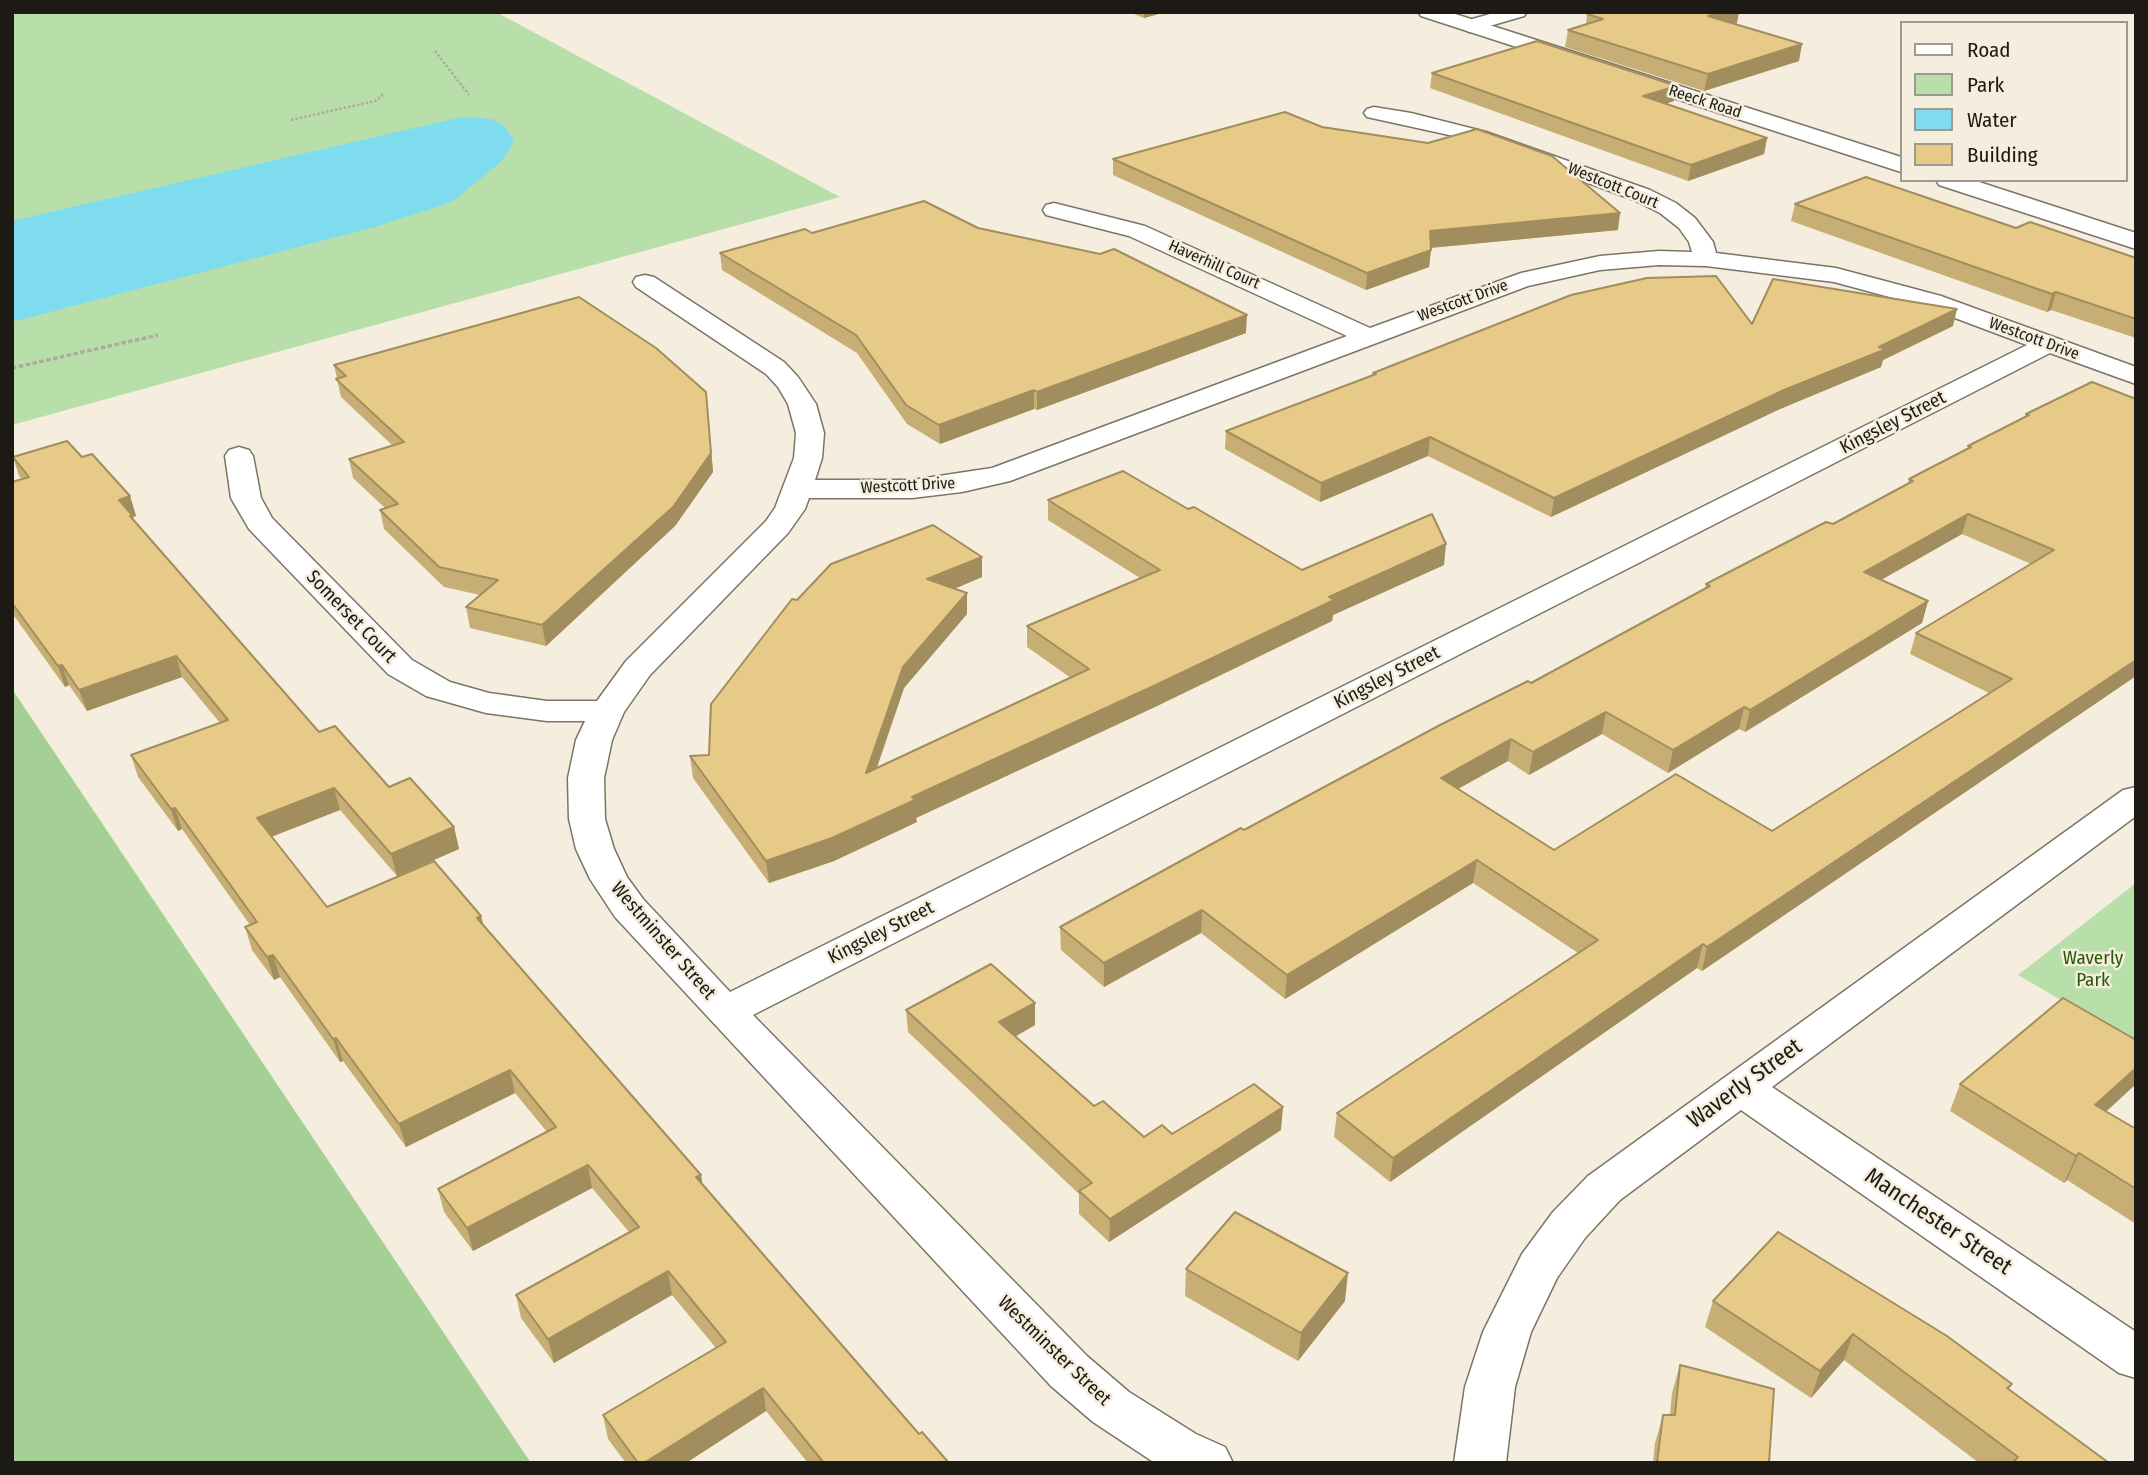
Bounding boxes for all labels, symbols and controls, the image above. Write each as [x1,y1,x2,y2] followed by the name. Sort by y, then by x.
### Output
[1899,21,2127,182] legend
[1967,37,2011,63] text: Road
[1967,72,2004,98] text: Park
[1666,81,1744,123] street label: Reeck Road
[1967,107,2017,133] text: Water
[1967,142,2038,168] text: Building
[1565,159,1661,213] street label: Westcott Court
[1165,236,1263,294] street label: Haverhill Court
[1415,276,1511,326] street label: Westcott Drive
[1986,314,2082,364] street label: Westcott Drive
[1836,387,1950,459] street label: Kingsley Street
[860,474,956,498] street label: Westcott Drive
[301,566,401,668] street label: Somerset Court
[1330,642,1444,714] street label: Kingsley Street
[606,878,720,1004] street label: Westminster Street
[824,897,938,969] street label: Kingsley Street
[2063,948,2123,992] park label: Waverly Park
[1682,1033,1808,1135] street label: Waverly Street
[1859,1163,2017,1281] street label: Manchester Street
[993,1291,1115,1411] street label: Westminster Street

